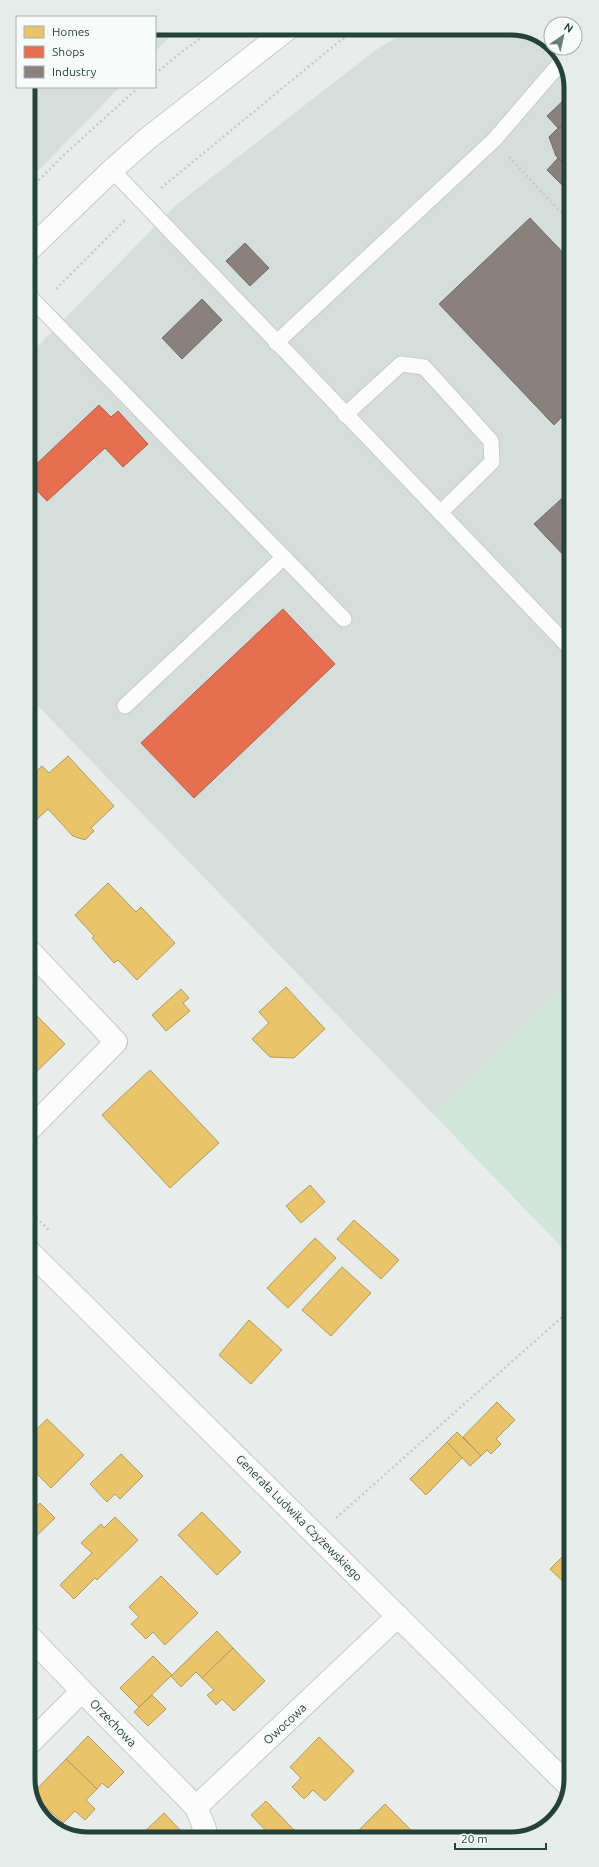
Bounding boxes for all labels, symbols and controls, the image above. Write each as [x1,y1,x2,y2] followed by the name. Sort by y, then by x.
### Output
[16,16,156,88] legend
[543,16,583,56] north arrow
[562,20,575,35] text: N
[52,25,90,38] text: Homes
[52,45,84,58] text: Shops
[52,65,97,78] text: Industry
[234,1452,365,1583] street label: Generała Ludwika Czyżewskiego
[88,1696,139,1749] street label: Orzechowa
[261,1701,309,1747] street label: Owocowa
[455,1825,546,1851] scale bar
[461,1832,488,1845] text: 20 m

